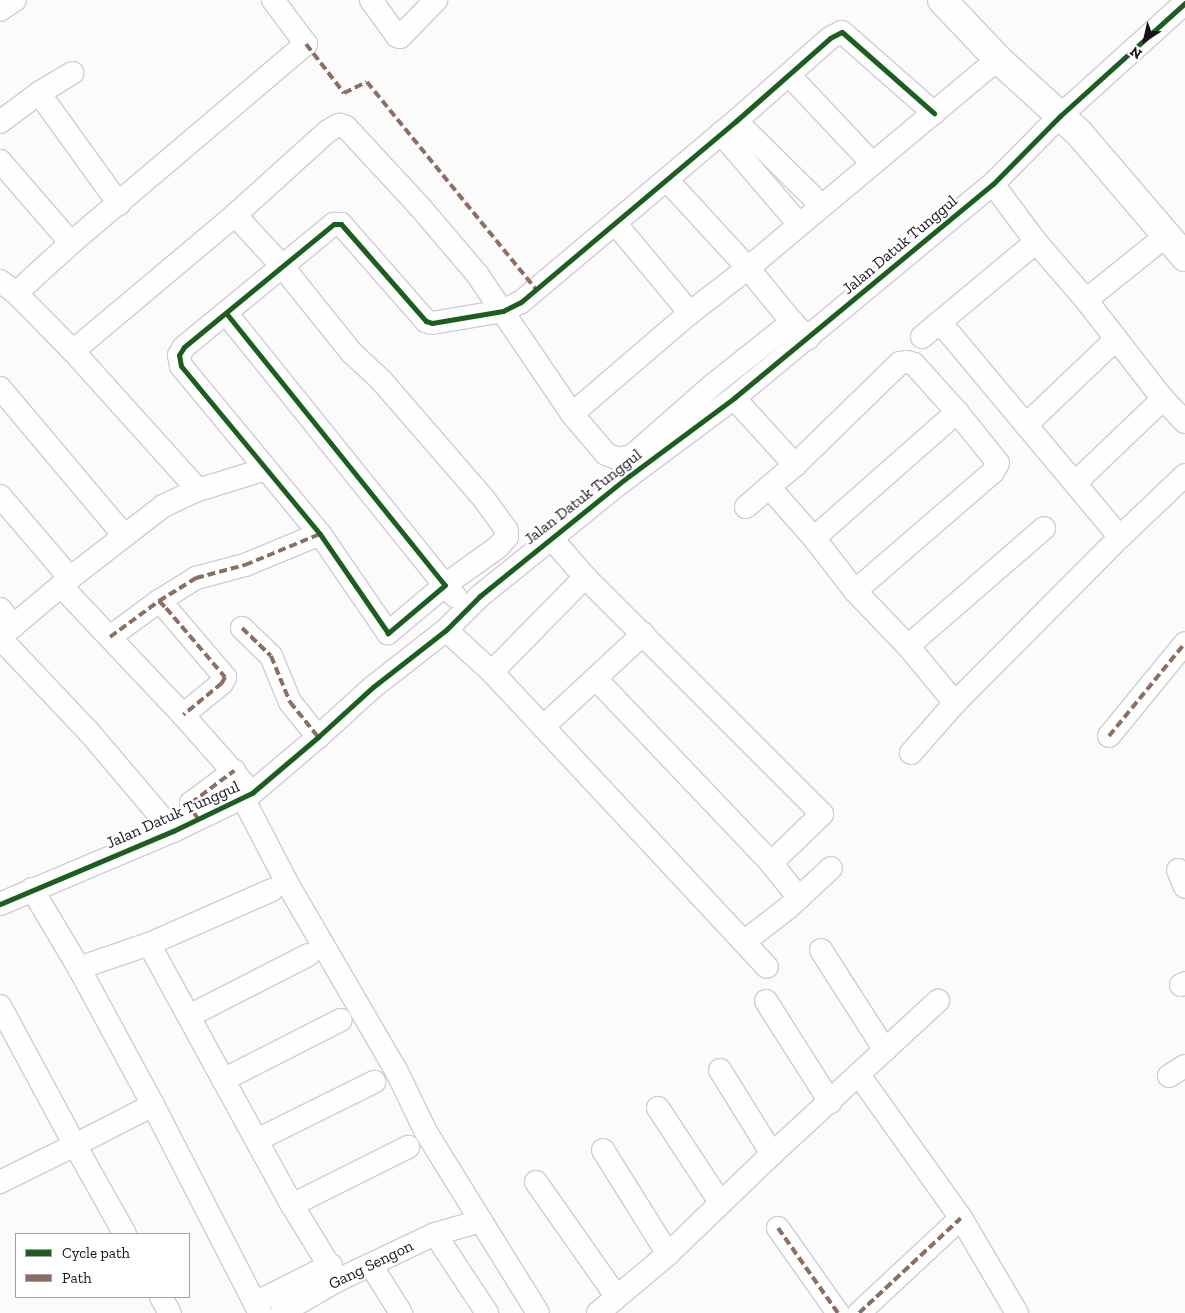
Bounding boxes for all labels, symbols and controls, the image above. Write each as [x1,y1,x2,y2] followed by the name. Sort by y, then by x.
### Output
[1120,15,1170,65] north arrow
[1127,43,1145,63] text: N
[839,191,961,299] street label: Jalan Datuk Tunggul
[520,445,646,549] street label: Jalan Datuk Tunggul
[103,777,243,853] street label: Jalan Datuk Tunggul
[15,1233,190,1298] legend
[326,1236,416,1294] street label: Gang Sengon
[62,1244,130,1262] text: Cycle path
[62,1269,92,1287] text: Path

